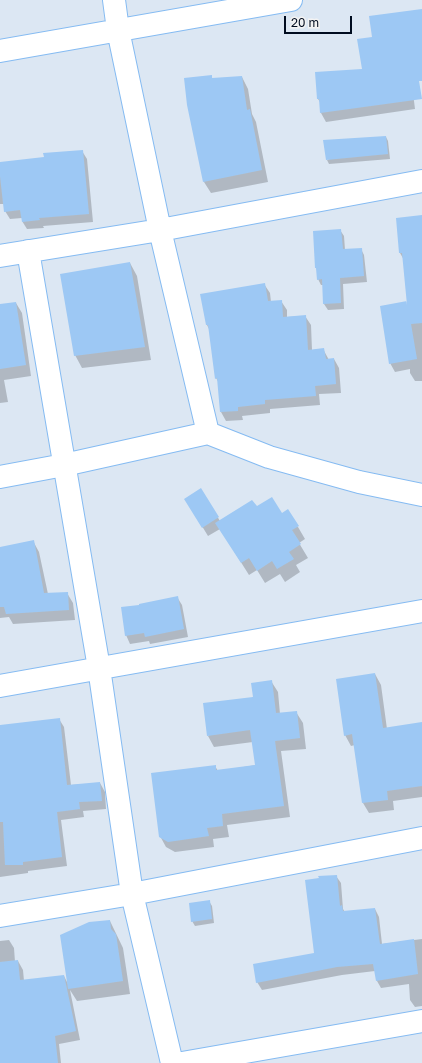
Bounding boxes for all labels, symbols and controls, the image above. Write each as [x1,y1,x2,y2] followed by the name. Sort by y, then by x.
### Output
[286,8,354,34] scale bar
[291,15,319,30] text: 20 m

